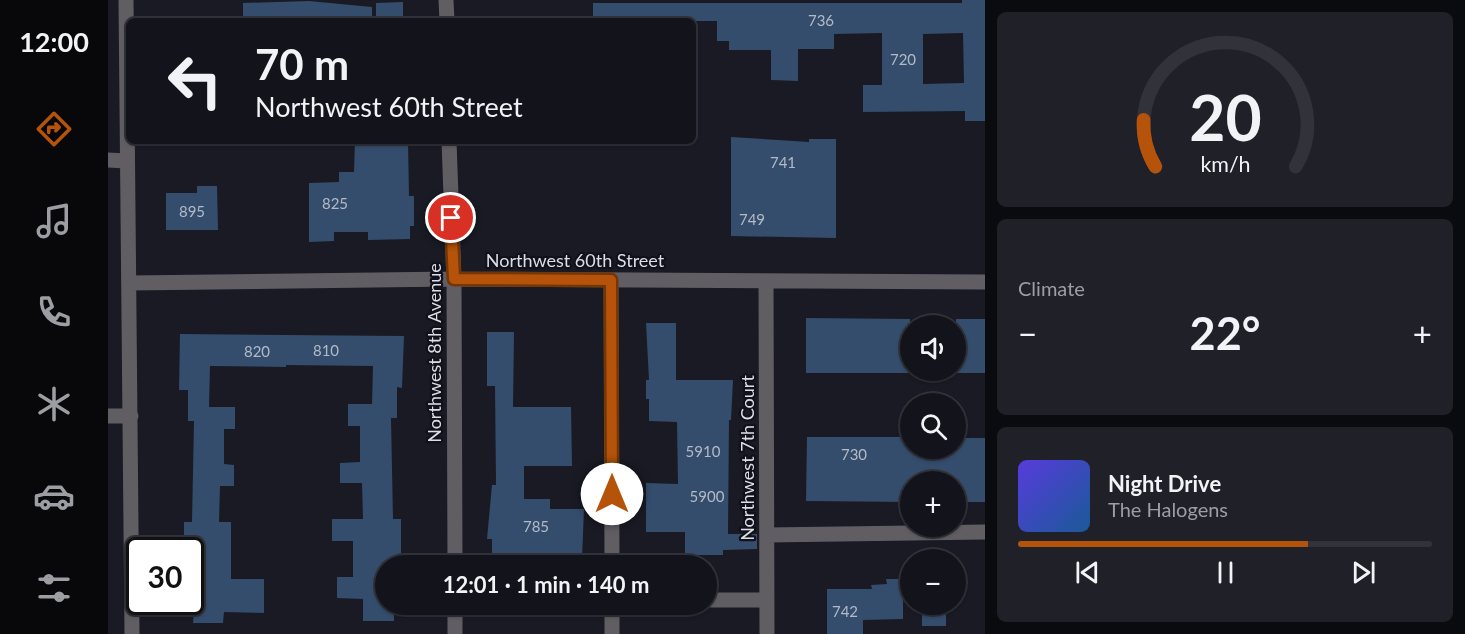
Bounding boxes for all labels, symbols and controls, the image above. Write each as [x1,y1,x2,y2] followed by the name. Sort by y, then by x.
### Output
[808,11,834,29] house number: 736
[19,25,89,58] text: 12:00
[255,39,349,89] text: 70 m
[156,42,234,120] icon: left
[890,50,916,68] house number: 720
[1189,79,1261,154] text: 20
[255,90,523,123] text: Northwest 60th Street
[33,108,75,150] icon: directions
[1200,151,1250,177] text: km/h
[770,153,796,171] house number: 741
[425,192,476,243] pin
[322,194,348,212] house number: 825
[33,200,75,242] icon: music
[434,201,467,234] icon: arrive
[179,202,205,220] house number: 895
[739,210,765,228] house number: 749
[486,249,665,271] street label: Northwest 60th Street
[423,263,445,443] street label: Northwest 8th Avenue
[1018,276,1085,300] text: Climate
[33,291,75,333] icon: phone
[1190,306,1260,360] text: 22°
[1018,313,1037,353] text: −
[1413,313,1432,353] text: +
[900,315,966,615] map controls
[900,315,966,381] button: sound
[313,341,339,359] house number: 810
[244,342,270,360] house number: 820
[736,375,758,541] street label: Northwest 7th Court
[33,383,75,425] icon: climate
[900,393,966,459] button: search
[686,442,721,460] house number: 5910
[841,445,867,463] house number: 730
[580,462,644,526] position arrow
[1108,470,1221,497] text: Night Drive
[900,471,966,537] button: +
[33,475,75,517] icon: car
[690,487,725,505] house number: 5900
[1108,497,1228,521] text: The Halogens
[523,517,549,535] house number: 785
[126,537,204,615] speed limit sign: 30
[900,549,966,615] button: −
[1071,556,1104,589] icon: previous
[1209,556,1242,589] icon: pause
[1347,556,1380,589] icon: next
[33,567,75,609] icon: filters
[443,571,649,598] text: 12:01 · 1 min · 140 m
[832,602,858,620] house number: 742

